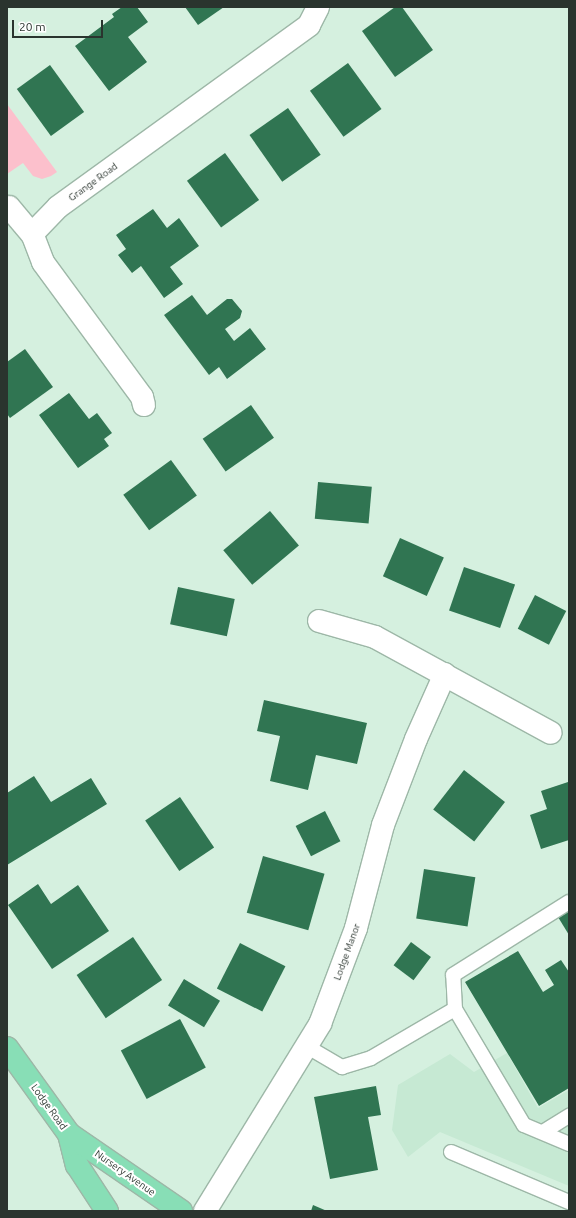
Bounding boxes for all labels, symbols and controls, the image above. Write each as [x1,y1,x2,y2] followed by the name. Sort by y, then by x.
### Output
[14,12,105,38] scale bar
[19,20,46,33] text: 20 m
[66,160,120,204] street label: Grange Road
[331,922,363,982] street label: Lodge Manor
[28,1082,70,1132] street label: Lodge Road
[92,1148,158,1198] street label: Nursery Avenue

